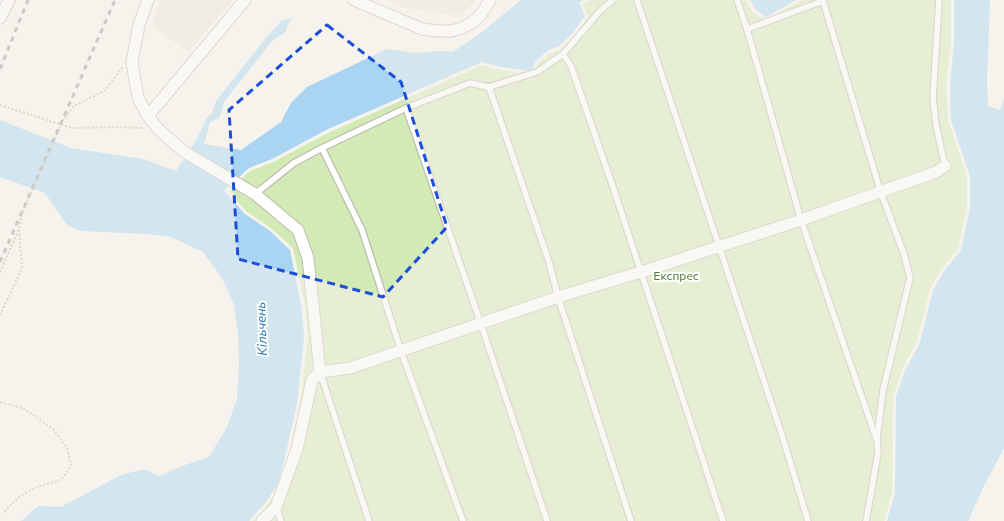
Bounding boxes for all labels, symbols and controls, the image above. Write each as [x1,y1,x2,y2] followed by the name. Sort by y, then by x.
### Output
[653,268,699,282] park label: Експрес
[252,301,270,356] water label: Кільчень

